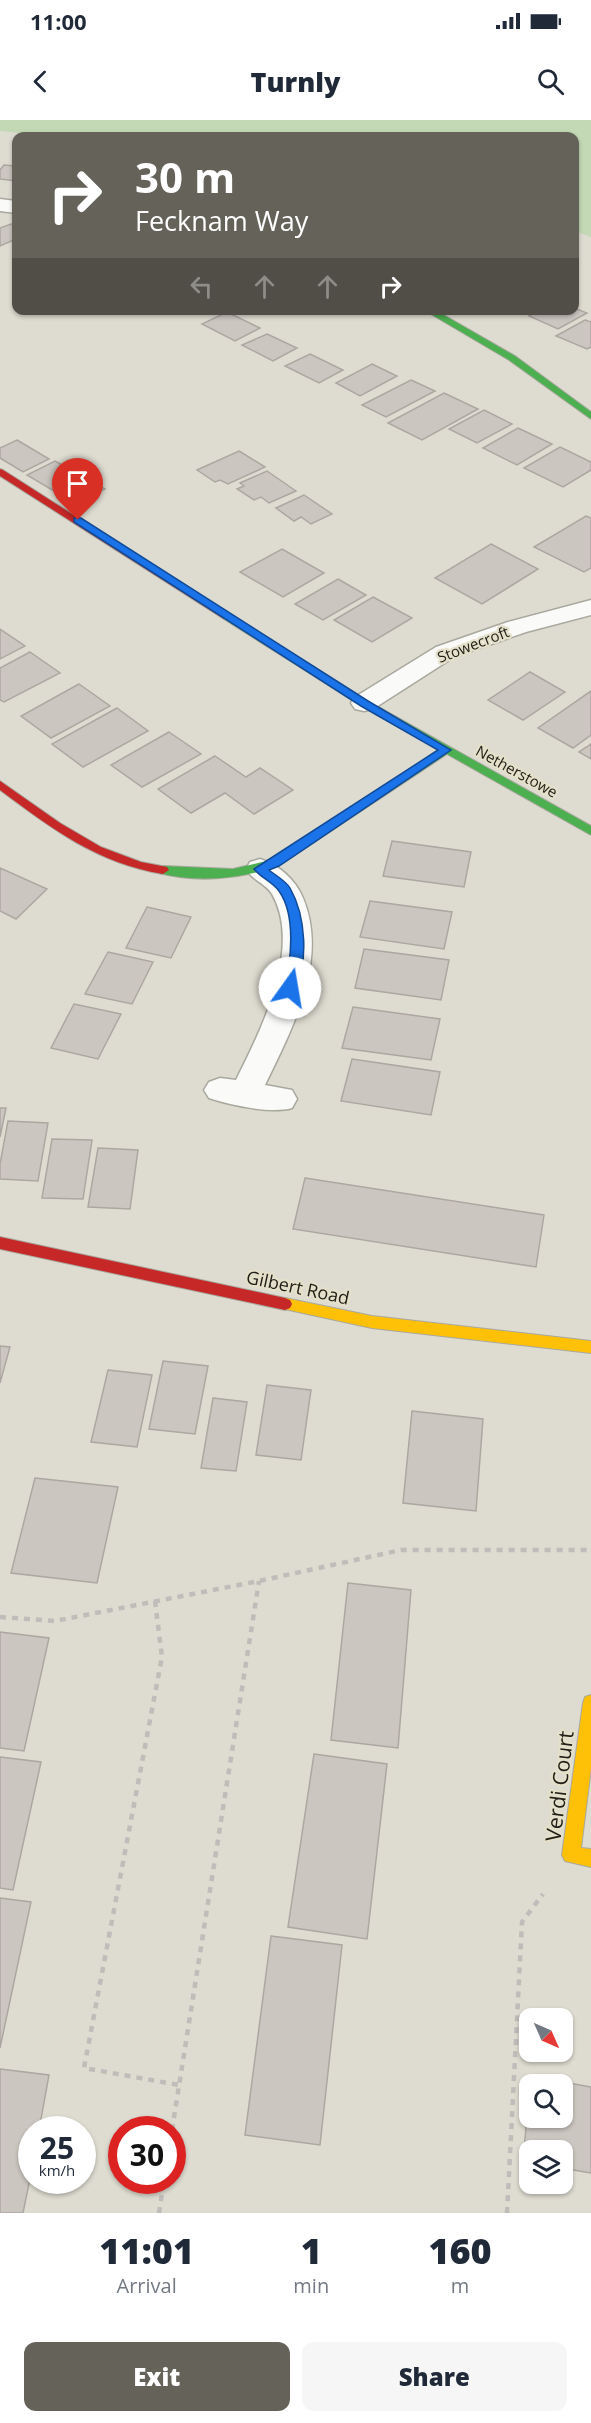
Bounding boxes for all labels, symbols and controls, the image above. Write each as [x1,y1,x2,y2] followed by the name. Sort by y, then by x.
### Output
[30,6,87,36] text: 11:00
[251,63,341,100] text: Turnly
[24,65,57,98] icon: back
[534,65,567,98] icon: search
[135,148,235,205] text: 30 m
[36,156,114,234] icon: right
[135,202,308,239] text: Fecknam Way
[185,270,218,303] icon: left
[248,270,281,303] icon: ahead
[311,270,344,303] icon: ahead
[374,270,407,303] icon: right
[52,458,103,520] pin
[61,467,94,500] icon: arrive
[434,621,512,667] street label: Stowecroft
[473,740,561,802] street label: Netherstowe
[258,956,322,1020] position arrow
[244,1264,352,1310] street label: Gilbert Road
[538,1729,580,1843] street label: Verdi Court
[519,2008,573,2062] north arrow
[519,2008,573,2194] map controls
[519,2074,573,2128] button: search
[108,2116,186,2194] speed limit sign: 30
[40,2127,74,2168] text: 25
[519,2140,573,2194] button: layers
[39,2160,75,2180] text: km/h
[99,2226,194,2275] text: 11:01
[301,2226,322,2275] text: 1
[428,2226,492,2275] text: 160
[117,2272,177,2299] text: Arrival
[293,2272,329,2299] text: min
[451,2272,469,2299] text: m
[24,2342,290,2411] button: Exit
[302,2342,567,2411] button: Share

